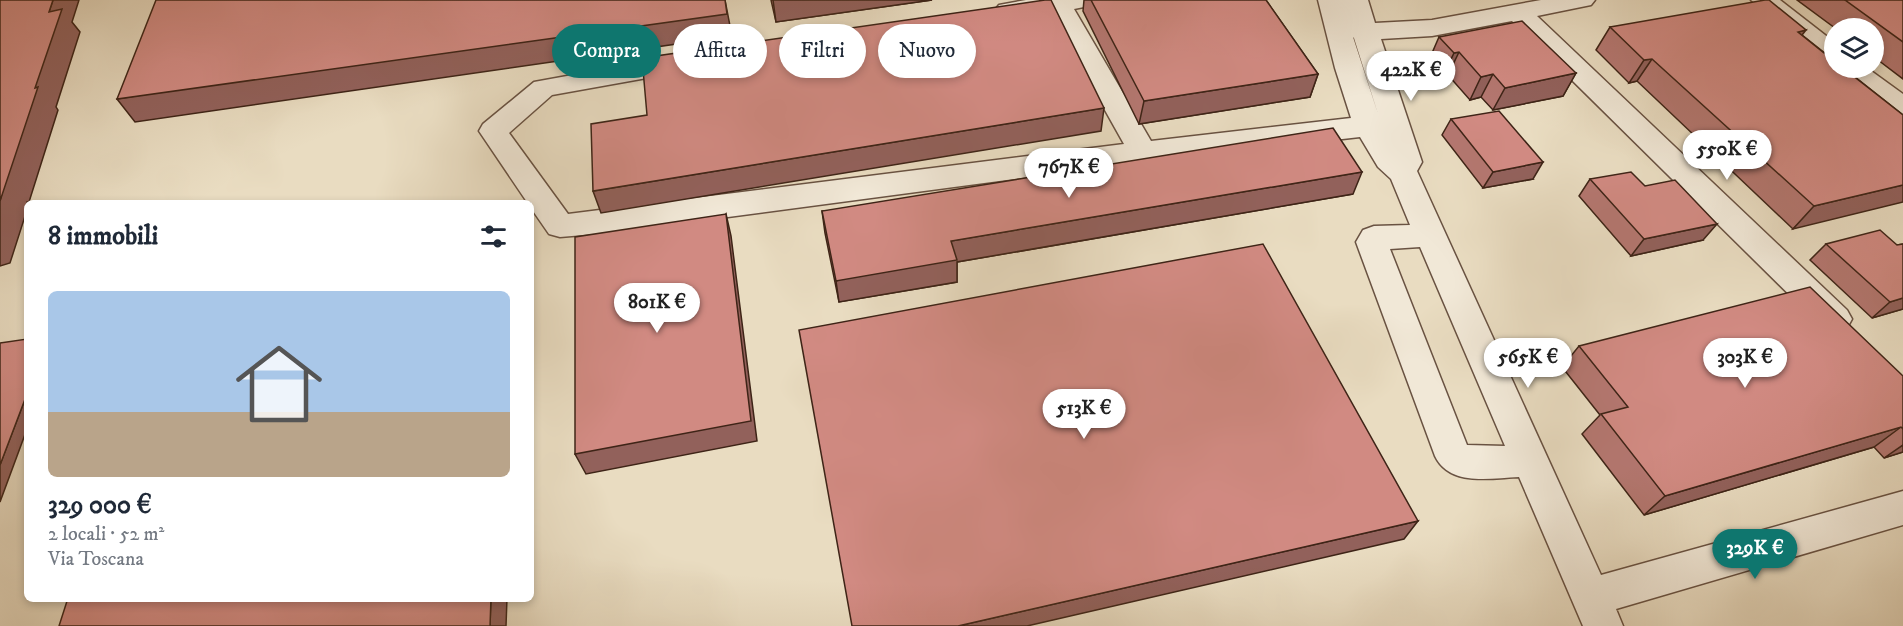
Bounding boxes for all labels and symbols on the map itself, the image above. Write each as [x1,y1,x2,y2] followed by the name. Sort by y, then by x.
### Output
[1362,51,1460,102] pin: 422K €
[1678,130,1776,181] pin: 550K €
[1020,148,1118,199] pin: 767K €
[608,283,706,334] pin: 801K €
[1479,338,1577,389] pin: 565K €
[1696,338,1794,389] pin: 303K €
[1035,389,1133,440] pin: 513K €
[1706,529,1804,580] pin: 329K €

